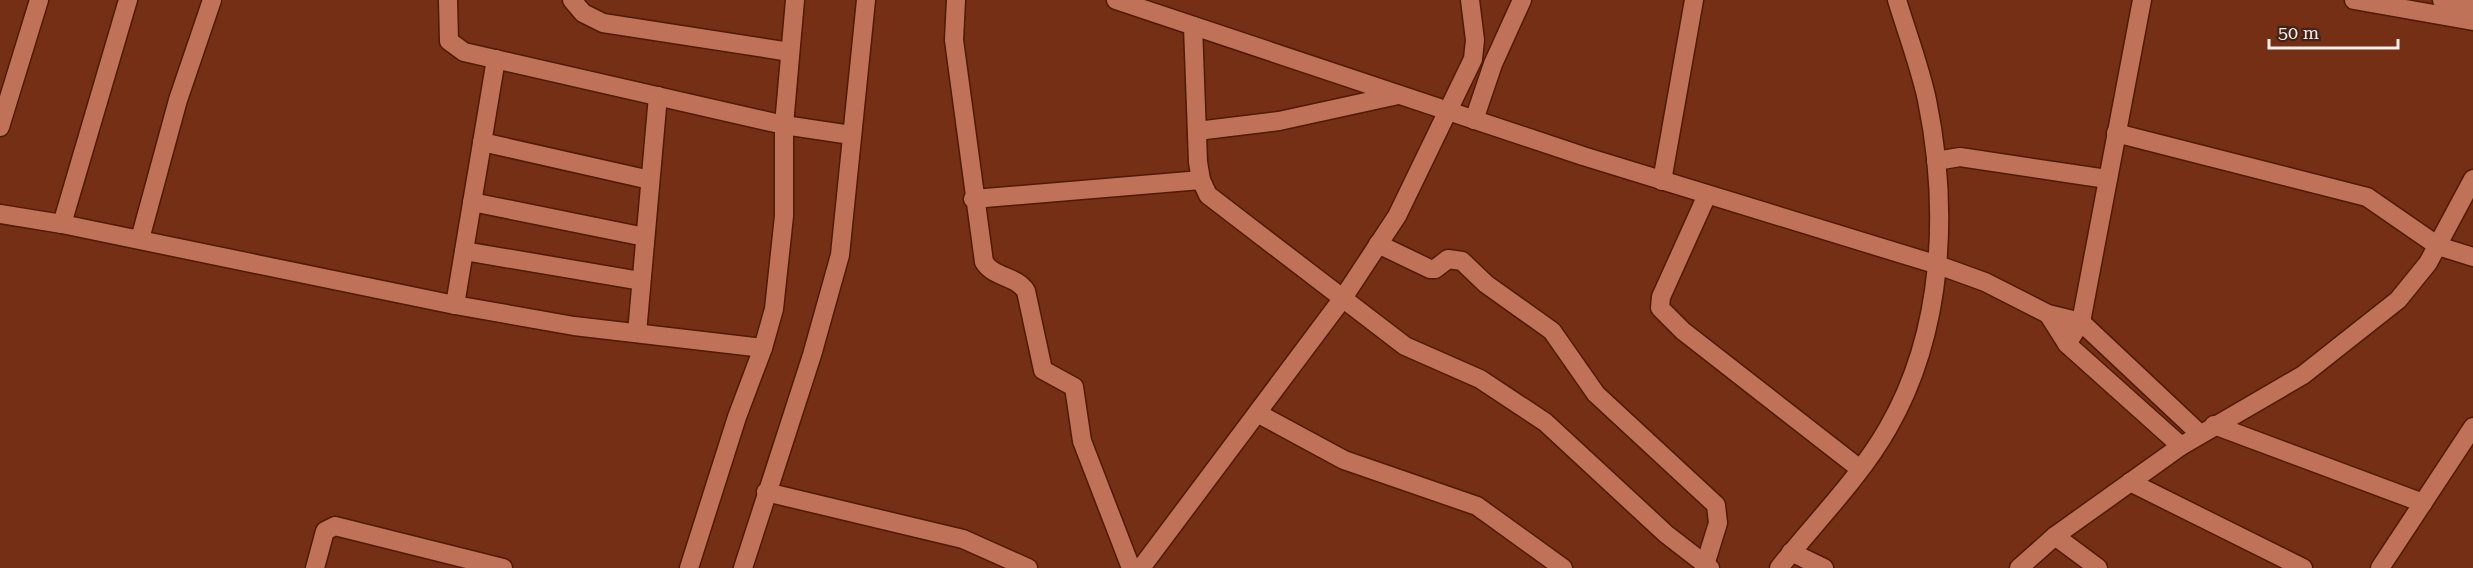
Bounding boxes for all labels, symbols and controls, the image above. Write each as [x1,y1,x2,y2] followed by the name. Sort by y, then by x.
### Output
[2269,12,2398,50] scale bar
[2278,22,2319,43] text: 50 m

